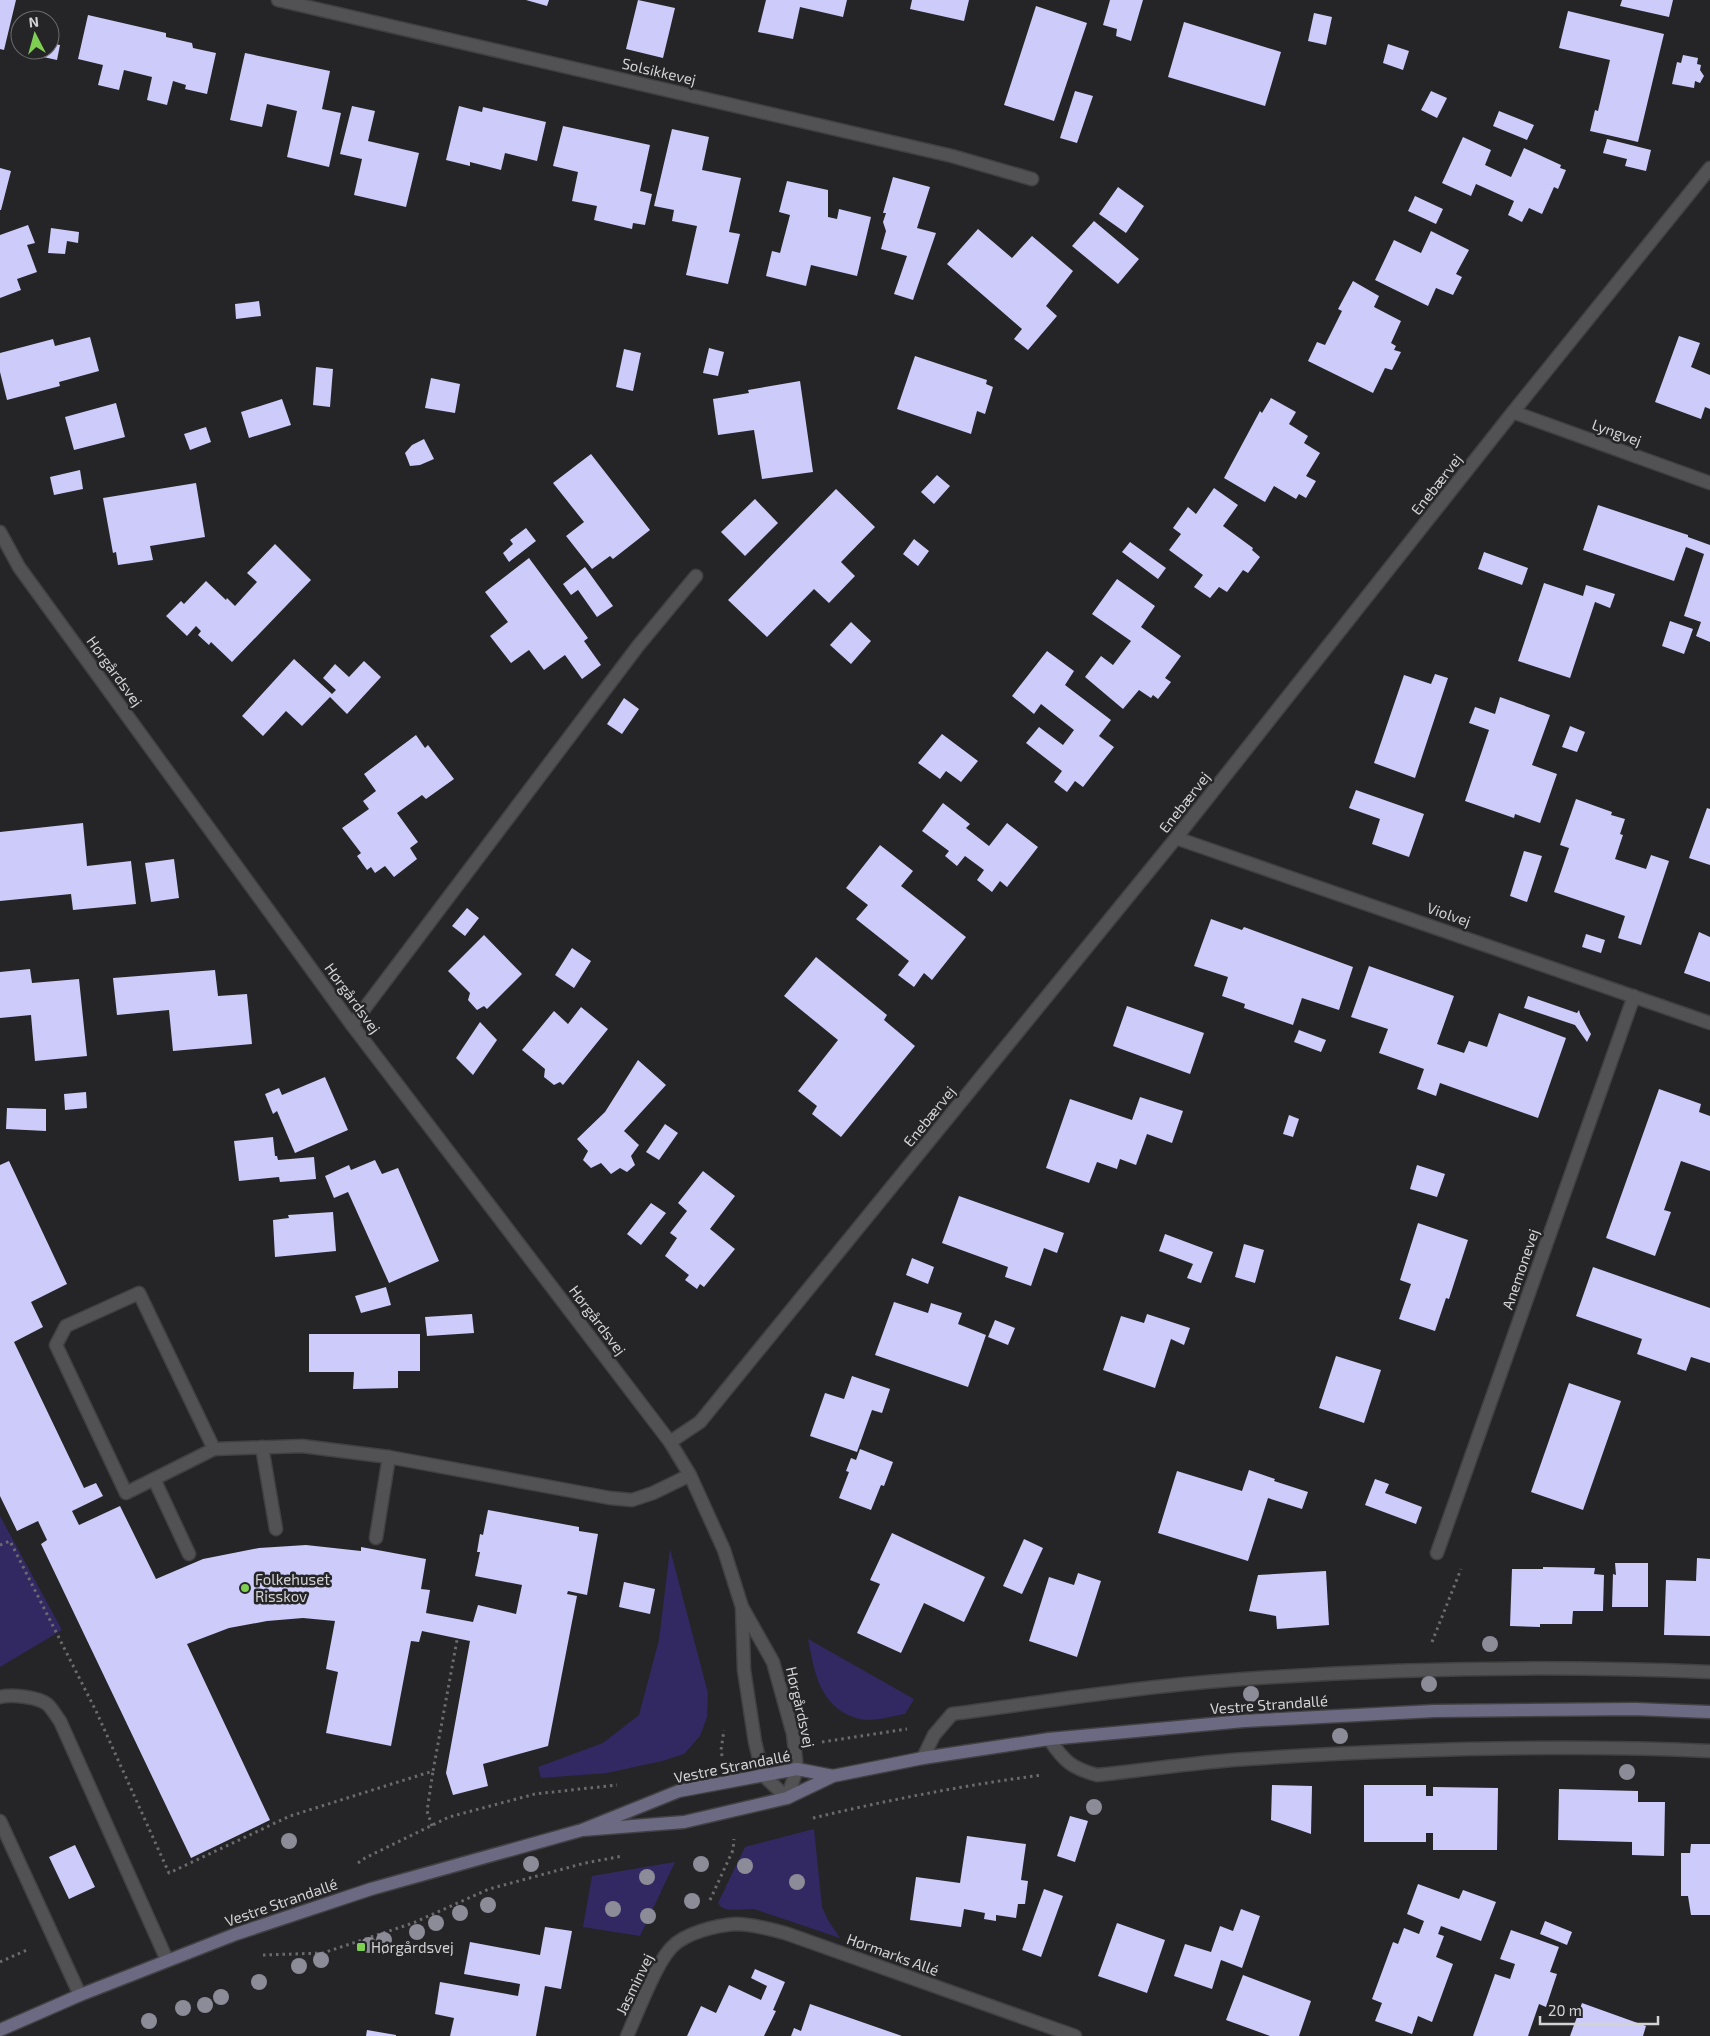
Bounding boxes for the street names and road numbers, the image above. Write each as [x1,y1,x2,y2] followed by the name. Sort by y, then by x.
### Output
[620,54,698,89] street label: Solsikkevej
[1589,415,1644,450] street label: Lyngvej
[1407,450,1466,519] street label: Enebærvej
[83,632,147,710] street label: Hørgårdsvej
[1155,768,1214,837] street label: Enebærvej
[1424,898,1473,931] street label: Violvej
[321,959,385,1037] street label: Hørgårdsvej
[899,1082,960,1150] street label: Enebærvej
[1498,1226,1543,1312] street label: Anemonevej
[565,1282,630,1359] street label: Hørgårdsvej
[782,1665,819,1750] street label: Hørgårdsvej
[1210,1691,1328,1717] street label: Vestre Strandallé
[672,1746,792,1786] street label: Vestre Strandallé
[222,1874,340,1930] street label: Vestre Strandallé
[845,1929,941,1979] street label: Hørmarks Allé
[611,1950,657,2018] street label: Jasminvej

